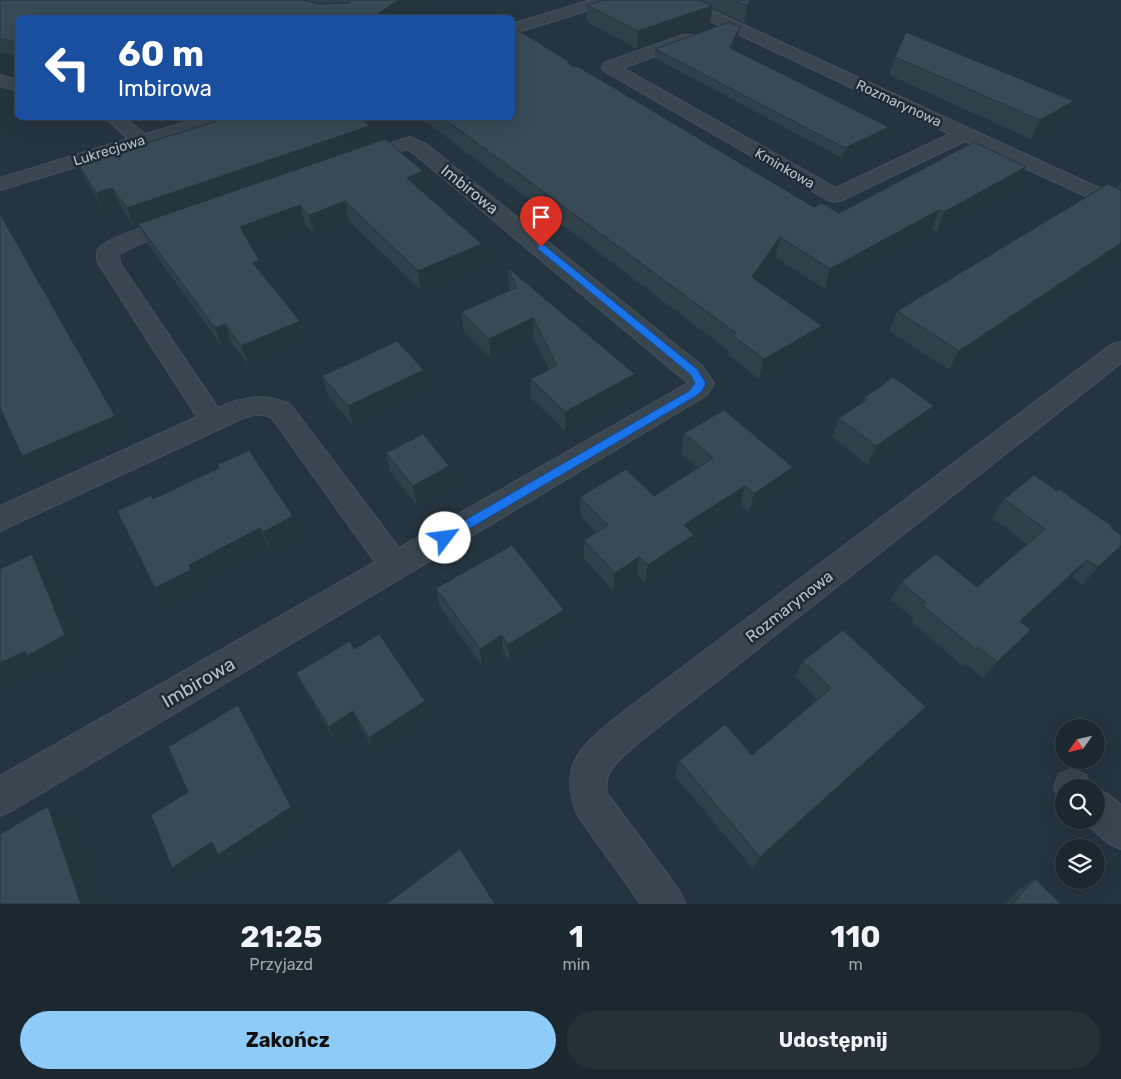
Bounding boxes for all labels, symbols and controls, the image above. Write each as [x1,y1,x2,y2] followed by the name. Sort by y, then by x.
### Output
[118,33,204,75] text: 60 m
[35,35,100,100] icon: left
[118,75,212,102] text: Imbirowa
[853,76,944,131] street label: Rozmarynowa
[71,132,147,169] street label: Lukrecjowa
[752,145,818,192] street label: Kminkowa
[437,161,502,218] street label: Imbirowa
[520,196,562,247] pin
[527,203,555,231] icon: arrive
[418,511,470,563] position arrow
[742,566,837,646] street label: Rozmarynowa
[157,652,239,713] street label: Imbirowa
[1055,719,1105,769] north arrow
[1055,719,1105,889] map controls
[1055,779,1105,829] button: search
[1055,839,1105,889] button: layers
[240,919,322,955] text: 21:25
[569,919,584,955] text: 1
[831,919,881,955] text: 110
[249,955,313,974] text: Przyjazd
[563,955,590,974] text: min
[849,955,863,974] text: m
[20,1011,556,1069] button: Zakończ
[566,1011,1101,1069] button: Udostępnij

